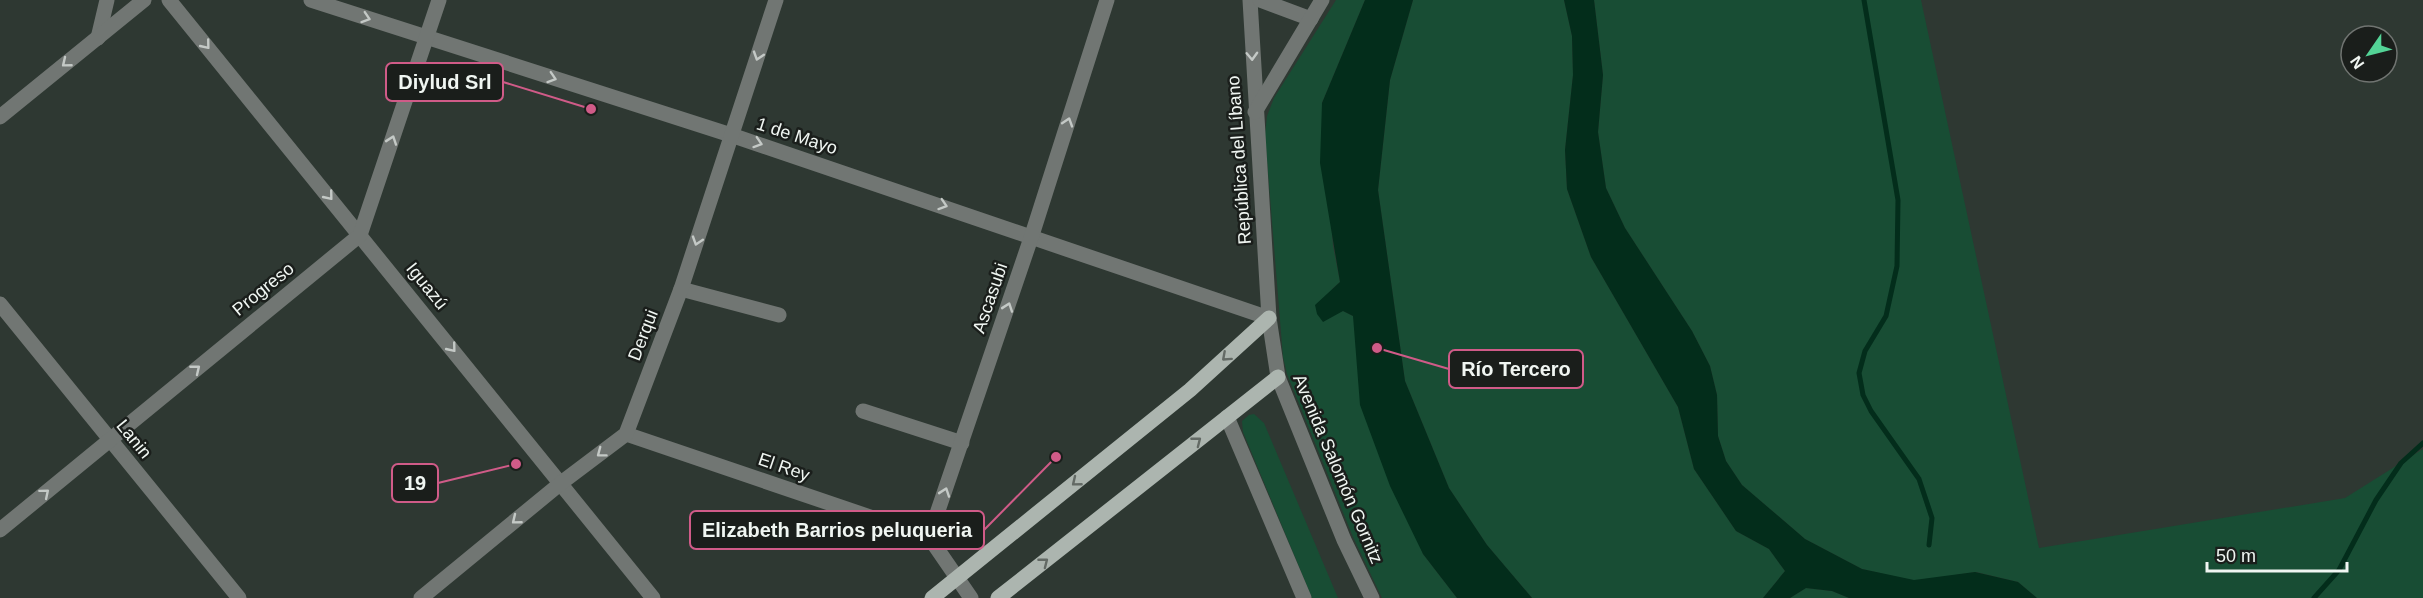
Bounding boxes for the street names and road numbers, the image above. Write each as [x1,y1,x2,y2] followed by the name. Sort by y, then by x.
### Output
[1223,75,1255,245] street label: República del Líbano
[754,114,840,158] street label: 1 de Mayo
[228,258,298,320] street label: Progreso
[402,259,452,313] street label: Iguazú
[969,260,1011,336] street label: Ascasubi
[624,307,662,363] street label: Derqui
[1289,371,1387,567] street label: Avenida Salomón Gornitz
[112,416,156,462] street label: Lanin
[756,449,812,485] street label: El Rey

